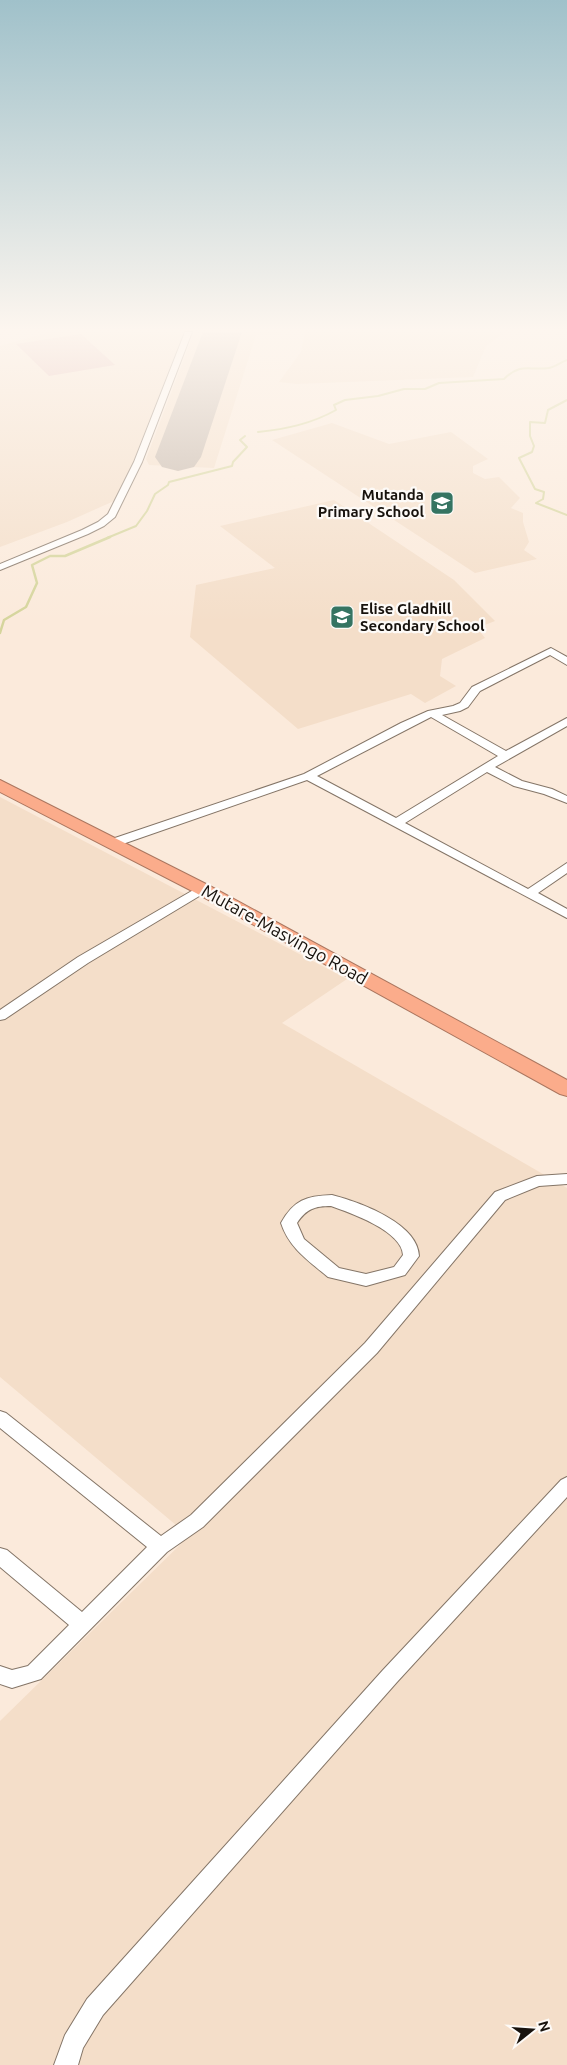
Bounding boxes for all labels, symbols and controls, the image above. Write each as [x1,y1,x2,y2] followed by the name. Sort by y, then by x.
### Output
[318,486,424,520] place label: Mutanda Primary School
[429,490,455,516] school or university icon: Mutanda Primary School
[360,600,485,634] place label: Elise Gladhill Secondary School
[329,604,355,630] school or university icon: Elise Gladhill Secondary School
[198,880,372,988] street label: Mutare-Masvingo Road
[507,2005,557,2055] north arrow
[535,2019,554,2034] text: N

